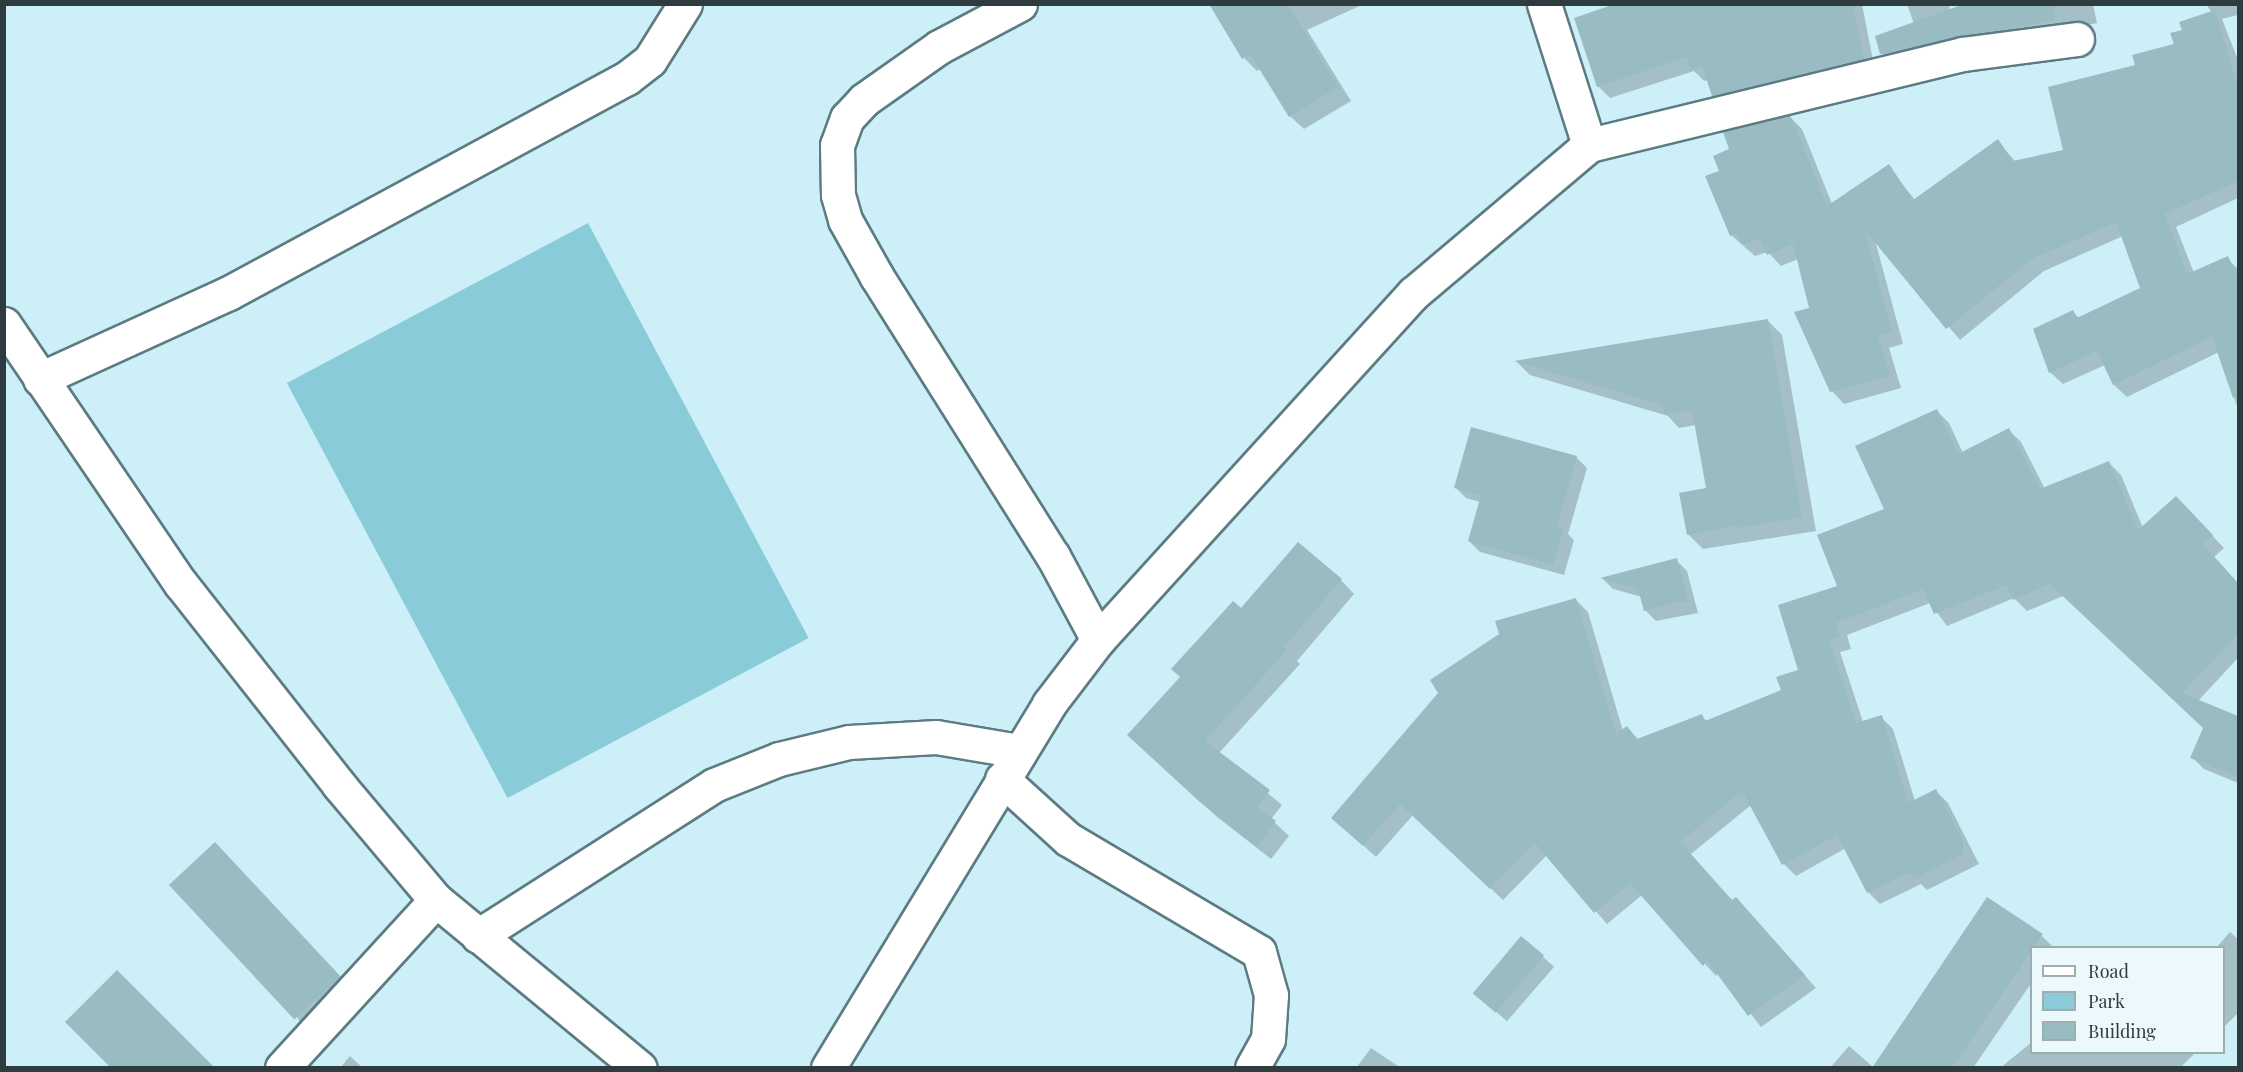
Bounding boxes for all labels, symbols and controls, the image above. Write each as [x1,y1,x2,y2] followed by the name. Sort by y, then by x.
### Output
[2030,946,2225,1054] legend
[2088,959,2129,983] text: Road
[2088,989,2125,1013] text: Park
[2088,1019,2156,1043] text: Building

